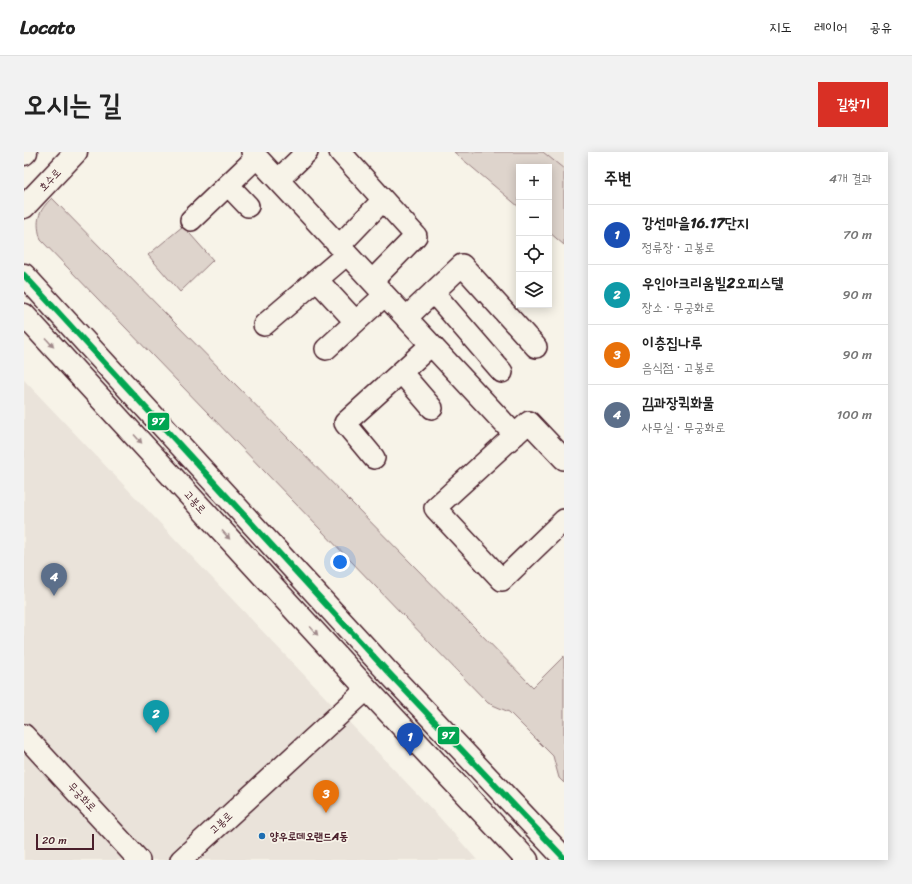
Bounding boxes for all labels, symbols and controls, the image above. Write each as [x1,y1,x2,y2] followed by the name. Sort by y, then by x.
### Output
[20,11,75,44] text: Locato
[769,15,792,40] text: 지도
[814,15,847,40] text: 레이어
[869,15,892,40] text: 공유
[24,80,121,129] text: 오시는 길
[818,82,888,127] button: 길찾기
[604,163,631,193] text: 주변
[34,164,66,196] street label: 호수로
[516,164,552,308] map controls
[516,164,552,200] button: +
[829,167,872,190] text: 4개 결과
[516,200,552,236] button: −
[642,210,749,236] text: 강선마을16.17단지
[614,223,620,246] text: 1
[843,223,872,246] text: 70 m
[516,236,552,272] button: locate
[642,236,715,259] text: 정류장 · 고봉로
[642,270,783,296] text: 우인아크리움빌2오피스텔
[516,272,552,308] button: layers
[613,283,621,306] text: 2
[842,283,872,306] text: 90 m
[642,296,715,319] text: 장소 · 무궁화로
[642,330,702,356] text: 이층집나루
[46,338,55,348] one-way arrow
[613,343,621,366] text: 3
[842,343,872,366] text: 90 m
[642,356,715,379] text: 음식점 · 고봉로
[642,390,714,416] text: 김과장퀵화물
[613,403,621,426] text: 4
[837,403,872,426] text: 100 m
[147,412,170,431] line badge: 97
[151,412,166,431] text: 97
[642,416,725,439] text: 사무실 · 무궁화로
[133,434,143,444] one-way arrow
[179,486,211,518] street label: 고봉로
[221,530,231,540] one-way arrow
[330,552,350,572] your location
[41,563,67,596] pin: 4
[309,626,318,636] one-way arrow
[143,700,169,733] pin: 2
[397,723,423,756] pin: 1
[437,726,460,745] line badge: 97
[441,726,456,745] text: 97
[63,778,101,817] street label: 무궁화로
[313,780,339,813] pin: 3
[205,807,237,839] street label: 고봉로
[270,827,348,846] place label: 양우로데오랜드A동
[42,831,67,850] text: 20 m
[257,831,267,841] marker: 양우로데오랜드A동
[36,832,94,851] scale bar

